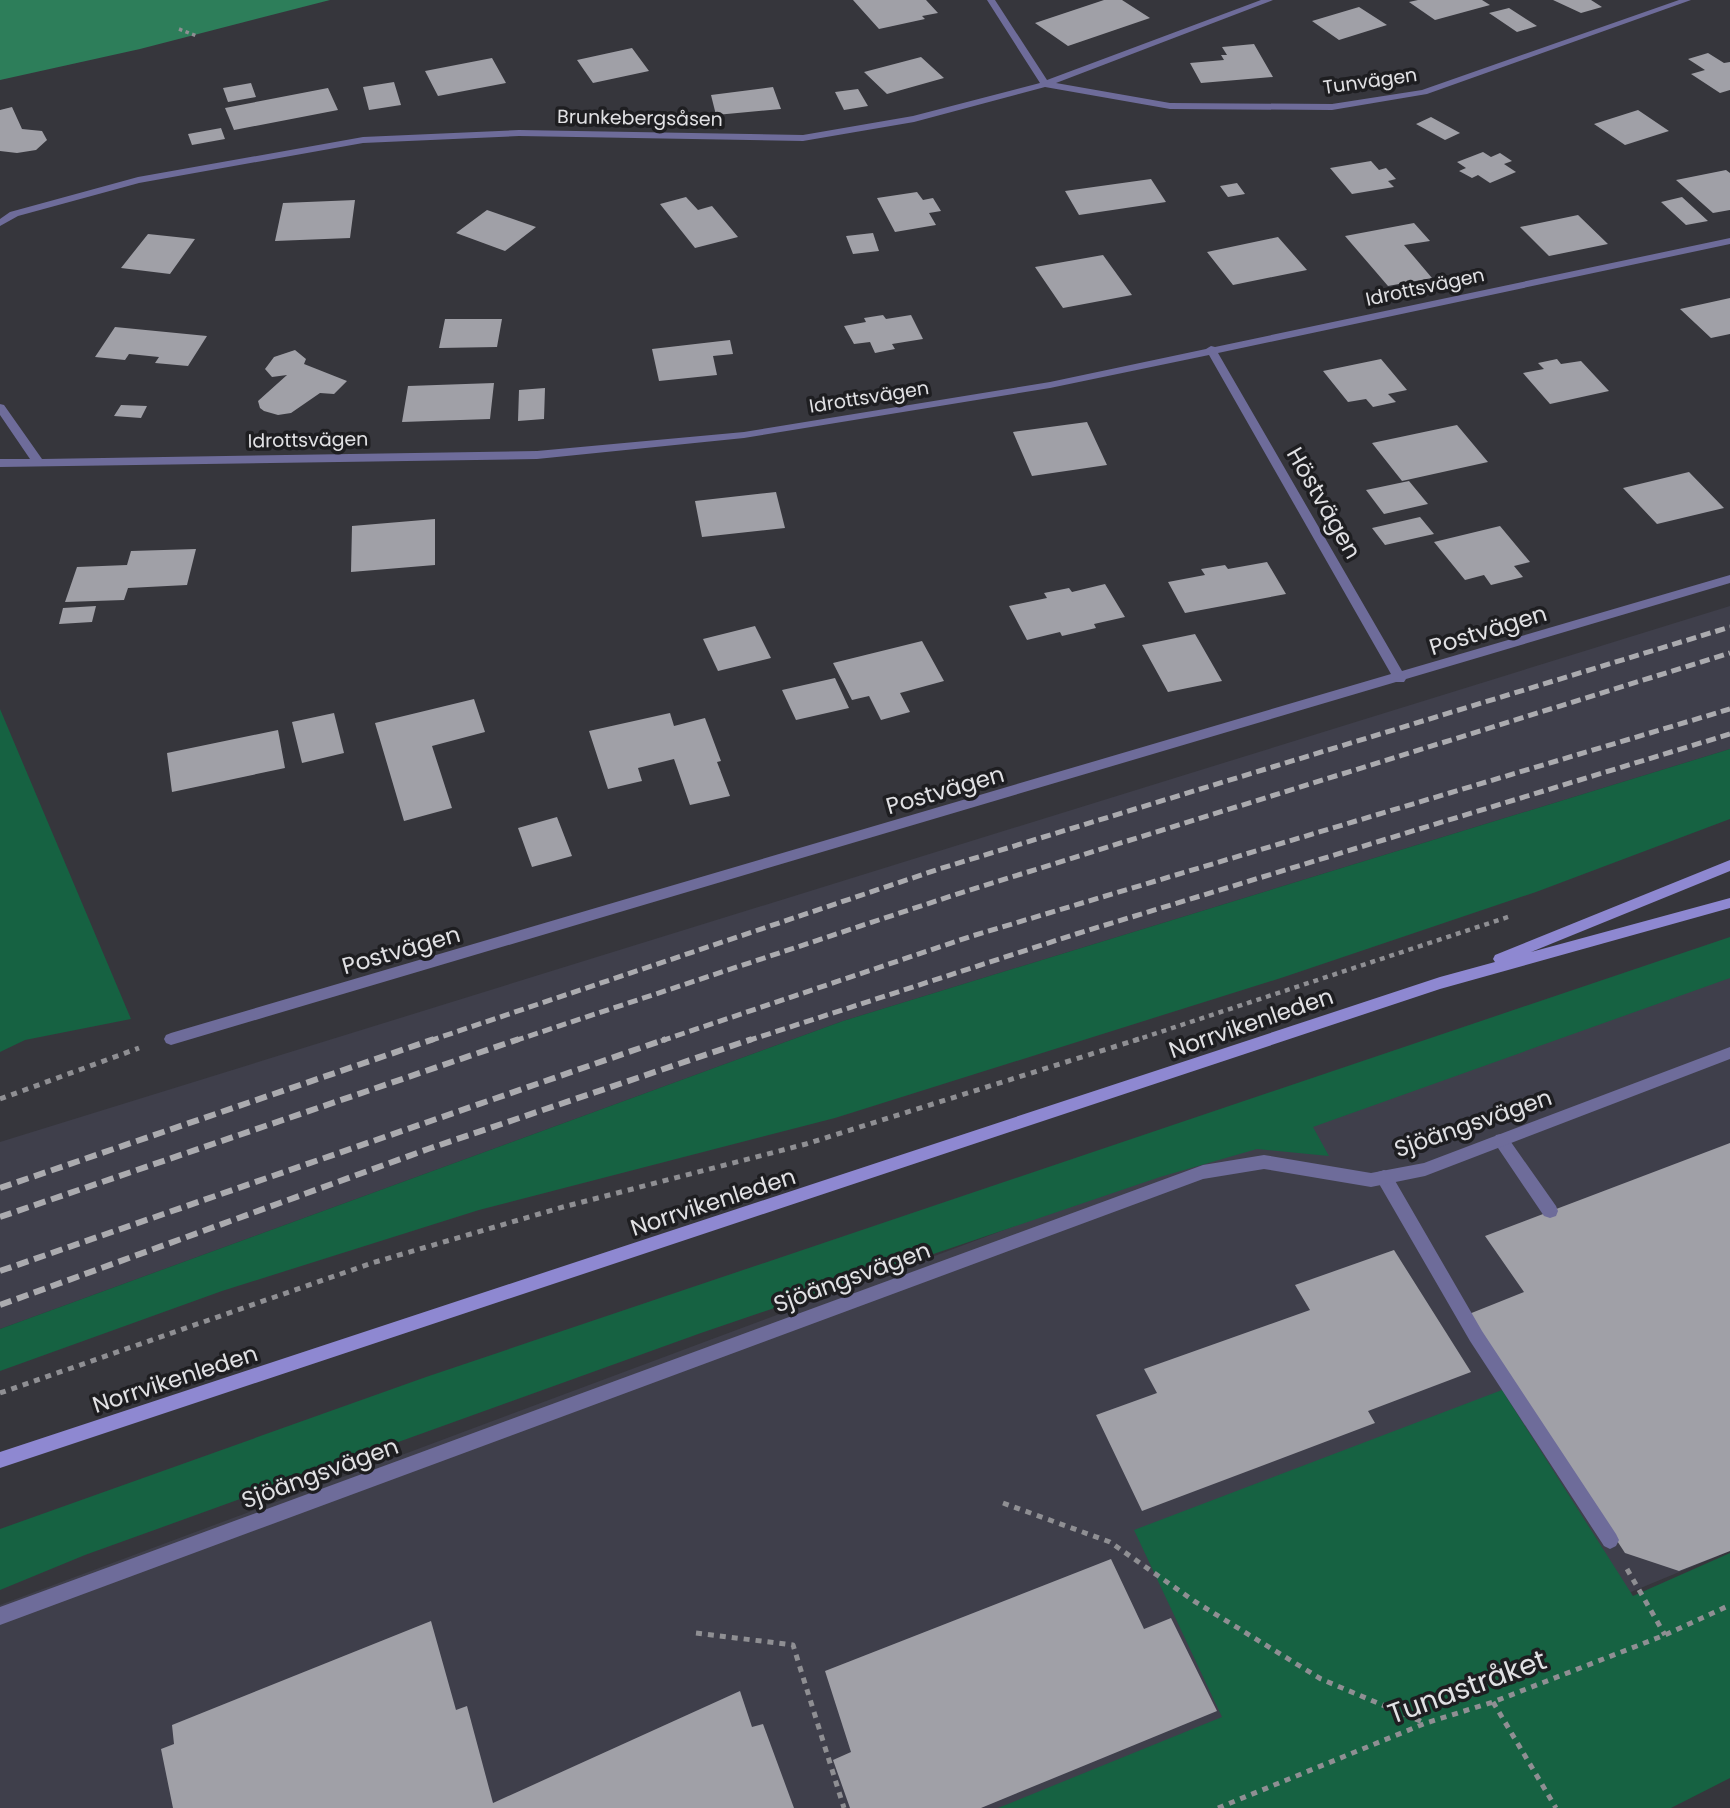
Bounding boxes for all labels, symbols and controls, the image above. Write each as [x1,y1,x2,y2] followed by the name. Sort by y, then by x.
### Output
[1321,61,1419,101] street label: Tunvägen
[557,103,723,133] street label: Brunkebergsåsen
[1363,261,1487,313] street label: Idrottsvägen
[807,374,931,420] street label: Idrottsvägen
[247,425,369,455] street label: Idrottsvägen
[1279,441,1369,565] street label: Höstvägen
[1425,597,1551,663] street label: Postvägen
[882,758,1008,822] street label: Postvägen
[338,918,464,982] street label: Postvägen
[1165,980,1337,1066] street label: Norrvikenleden
[1390,1081,1556,1165] street label: Sjöängsvägen
[626,1160,800,1244] street label: Norrvikenleden
[769,1234,935,1320] street label: Sjöängsvägen
[88,1337,262,1421] street label: Norrvikenleden
[237,1430,403,1516] street label: Sjöängsvägen
[1382,1640,1552,1734] street label: Tunastråket

